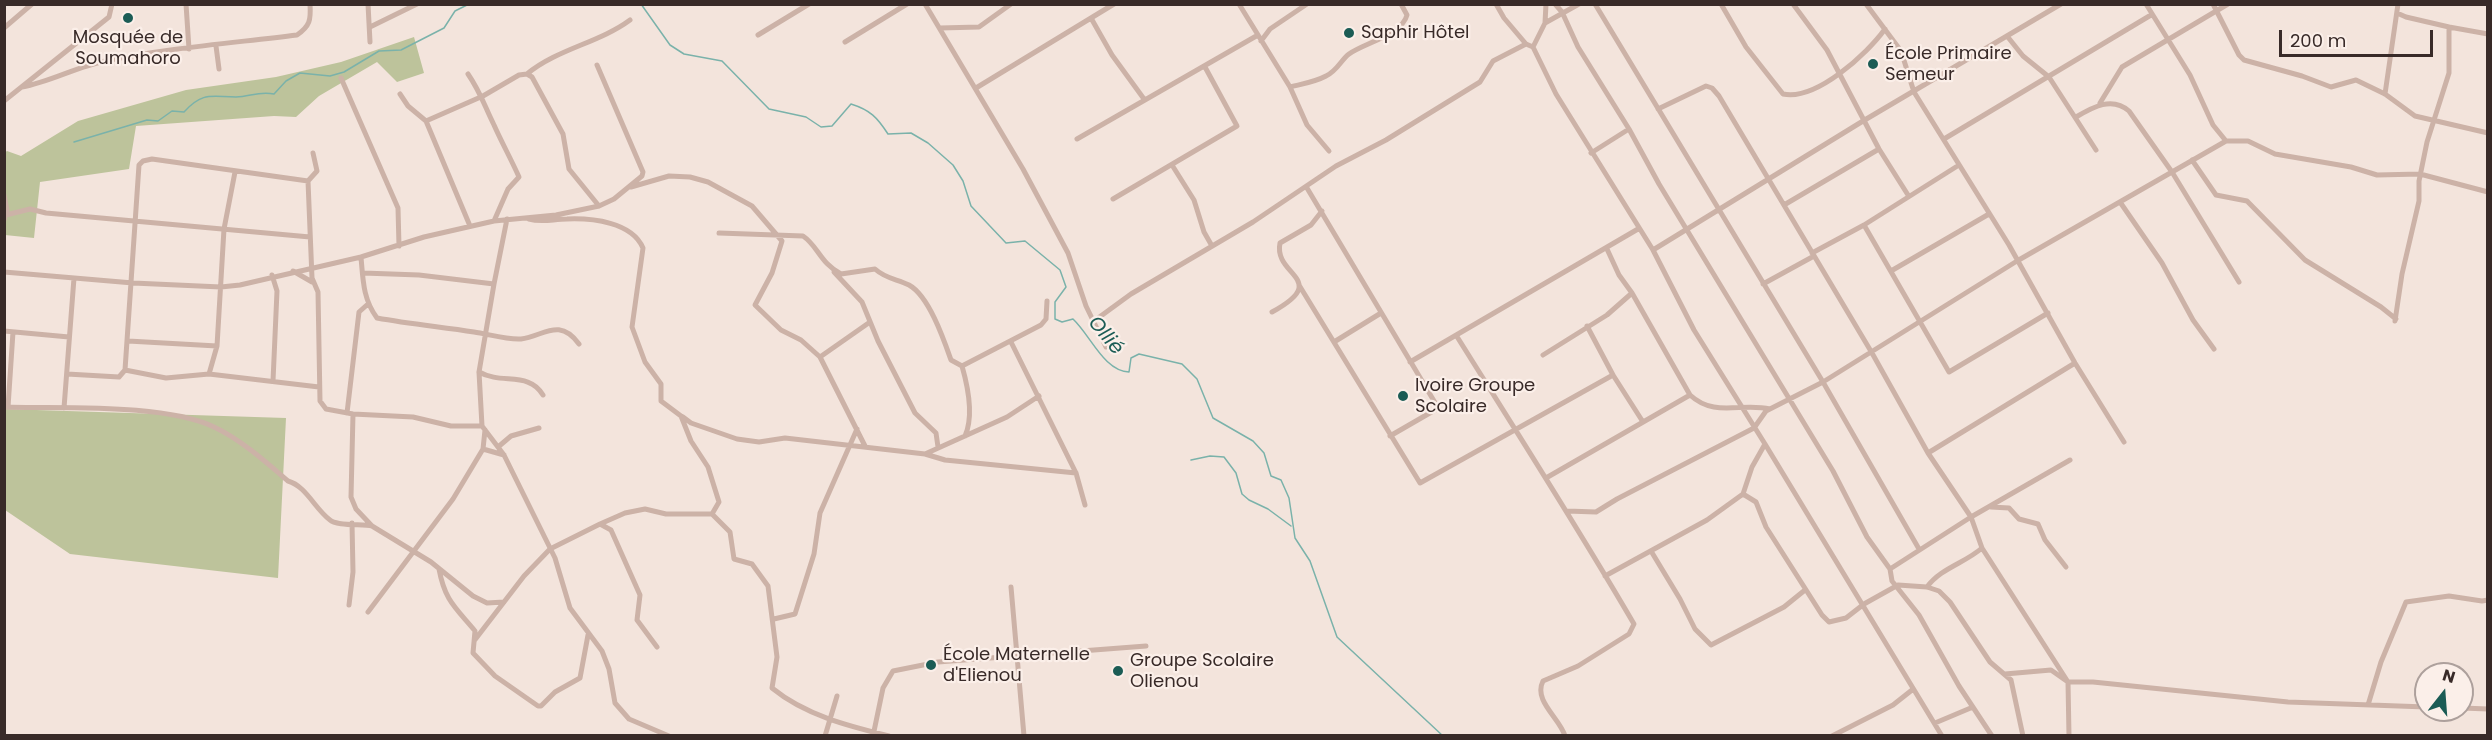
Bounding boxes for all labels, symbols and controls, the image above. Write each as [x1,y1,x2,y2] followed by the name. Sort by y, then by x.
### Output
[121,11,135,25] marker: Mosquée de Soumahoro
[2282,18,2436,56] scale bar
[1361,22,1469,44] place label: Saphir Hôtel
[1342,26,1356,40] marker: Saphir Hôtel
[73,27,183,70] place label: Mosquée de Soumahoro
[2290,28,2346,53] text: 200 m
[1885,43,2012,86] place label: École Primaire Semeur
[1866,57,1880,71] marker: École Primaire Semeur
[1082,312,1128,360] water label: Ollié
[1415,375,1535,418] place label: Ivoire Groupe Scolaire
[1396,389,1410,403] marker: Ivoire Groupe Scolaire
[943,644,1090,686] place label: École Maternelle d'Elienou
[1130,650,1274,692] place label: Groupe Scolaire Olienou
[924,658,938,672] marker: École Maternelle d'Elienou
[2414,662,2474,722] north arrow
[2440,663,2458,689] text: N
[1111,664,1125,678] marker: Groupe Scolaire Olienou

